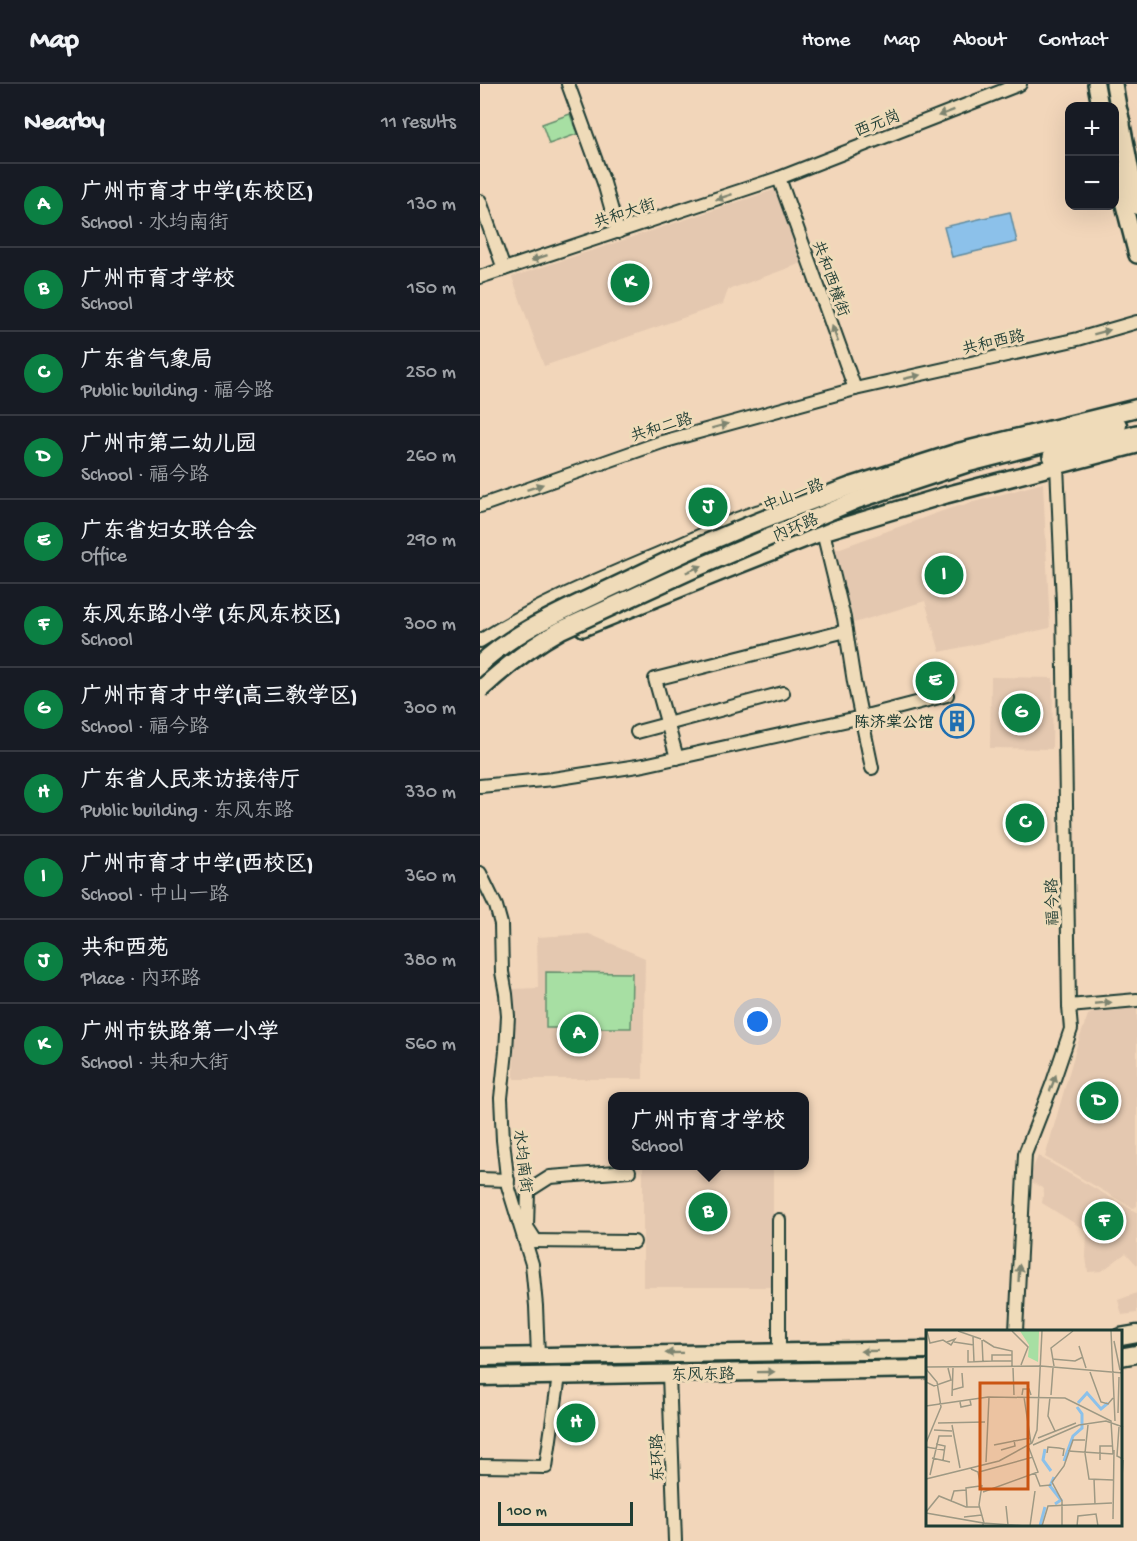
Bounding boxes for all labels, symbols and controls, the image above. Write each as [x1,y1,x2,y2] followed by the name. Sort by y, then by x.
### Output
[30,25,79,58] text: Map
[802,29,850,54] text: Home
[883,29,920,54] text: Map
[953,29,1006,54] text: About
[1039,29,1107,54] text: Contact
[1065,102,1119,210] map controls
[1065,102,1119,156] button: +
[852,106,904,143] street label: 西元岗
[24,108,105,139] text: Nearby
[937,109,955,118] one-way arrow
[381,112,456,135] text: 11 results
[1065,156,1119,210] button: −
[81,181,313,207] text: 广州市育才中学(东校区)
[715,192,733,202] one-way arrow
[38,194,49,217] text: A
[407,194,456,217] text: 130 m
[591,195,658,234] street label: 共和大街
[81,213,229,236] text: School · 水均南街
[806,238,852,320] street label: 共和西横街
[529,254,547,263] one-way arrow
[610,260,650,306] pin: K
[81,268,235,294] text: 广州市育才学校
[38,278,49,301] text: B
[407,278,456,301] text: 150 m
[81,294,133,317] text: School
[830,325,840,343] one-way arrow
[960,326,1027,361] street label: 共和西路
[1093,327,1111,336] one-way arrow
[81,349,213,375] text: 广东省气象局
[38,362,49,385] text: C
[405,362,456,385] text: 250 m
[902,371,921,381] one-way arrow
[81,381,274,404] text: Public building · 福今路
[628,409,695,448] street label: 共和二路
[711,421,729,430] one-way arrow
[81,433,257,459] text: 广州市第二幼儿园
[37,446,50,469] text: D
[406,446,456,469] text: 260 m
[81,465,209,488] text: School · 福今路
[760,475,828,518] street label: 中山一路
[526,481,544,491] one-way arrow
[688,484,728,530] pin: J
[770,509,822,547] street label: 内环路
[81,520,257,546] text: 广东省妇女联合会
[37,530,50,553] text: E
[406,530,456,553] text: 290 m
[81,546,127,569] text: Office
[924,552,964,598] pin: I
[685,564,703,574] one-way arrow
[81,604,341,630] text: 东风东路小学 (东风东校区)
[38,614,49,637] text: F
[404,614,456,637] text: 300 m
[81,630,133,653] text: School
[916,658,954,704] pin: E
[81,685,357,711] text: 广州市育才中学(高三教学区)
[1002,690,1040,736] pin: G
[37,698,50,721] text: G
[404,698,456,721] text: 300 m
[939,703,975,739] building icon: 陈济棠公馆
[854,713,934,734] place label: 陈济棠公馆
[81,717,209,740] text: School · 福今路
[81,769,301,795] text: 广东省人民来访接待厅
[38,782,49,805] text: H
[405,782,456,805] text: 330 m
[1006,800,1044,846] pin: C
[81,801,294,824] text: Public building · 东风东路
[81,853,313,879] text: 广州市育才中学(西校区)
[41,866,46,889] text: I
[405,866,456,889] text: 360 m
[1043,878,1064,926] street label: 福今路
[81,885,229,908] text: School · 中山一路
[81,937,169,963] text: 共和西苑
[38,950,49,973] text: J
[404,950,456,973] text: 380 m
[81,969,200,992] text: Place · 内环路
[1094,998,1113,1008] one-way arrow
[743,1007,772,1036] your location
[560,1012,598,1056] pin: A
[81,1021,279,1047] text: 广州市铁路第一小学
[38,1034,49,1057] text: K
[405,1034,456,1057] text: 560 m
[81,1053,229,1076] text: School · 共和大街
[1048,1074,1058,1092] one-way arrow
[1080,1078,1118,1124] pin: D
[608,1092,809,1170] popup
[631,1110,786,1136] text: 广州市育才学校
[507,1128,536,1194] street label: 水均南街
[631,1136,683,1159] text: School
[688,1190,728,1234] pin: B
[1084,1198,1124,1244] pin: F
[1014,1263,1023,1282] one-way arrow
[926,1330,1122,1526] inset map
[859,1346,878,1356] one-way arrow
[664,1349,683,1358] one-way arrow
[671,1364,735,1387] street label: 东风东路
[756,1367,775,1377] one-way arrow
[556,1400,596,1446] pin: H
[647,1434,670,1482] street label: 东环路
[498,1499,633,1526] scale bar
[507,1503,547,1522] text: 100 m

